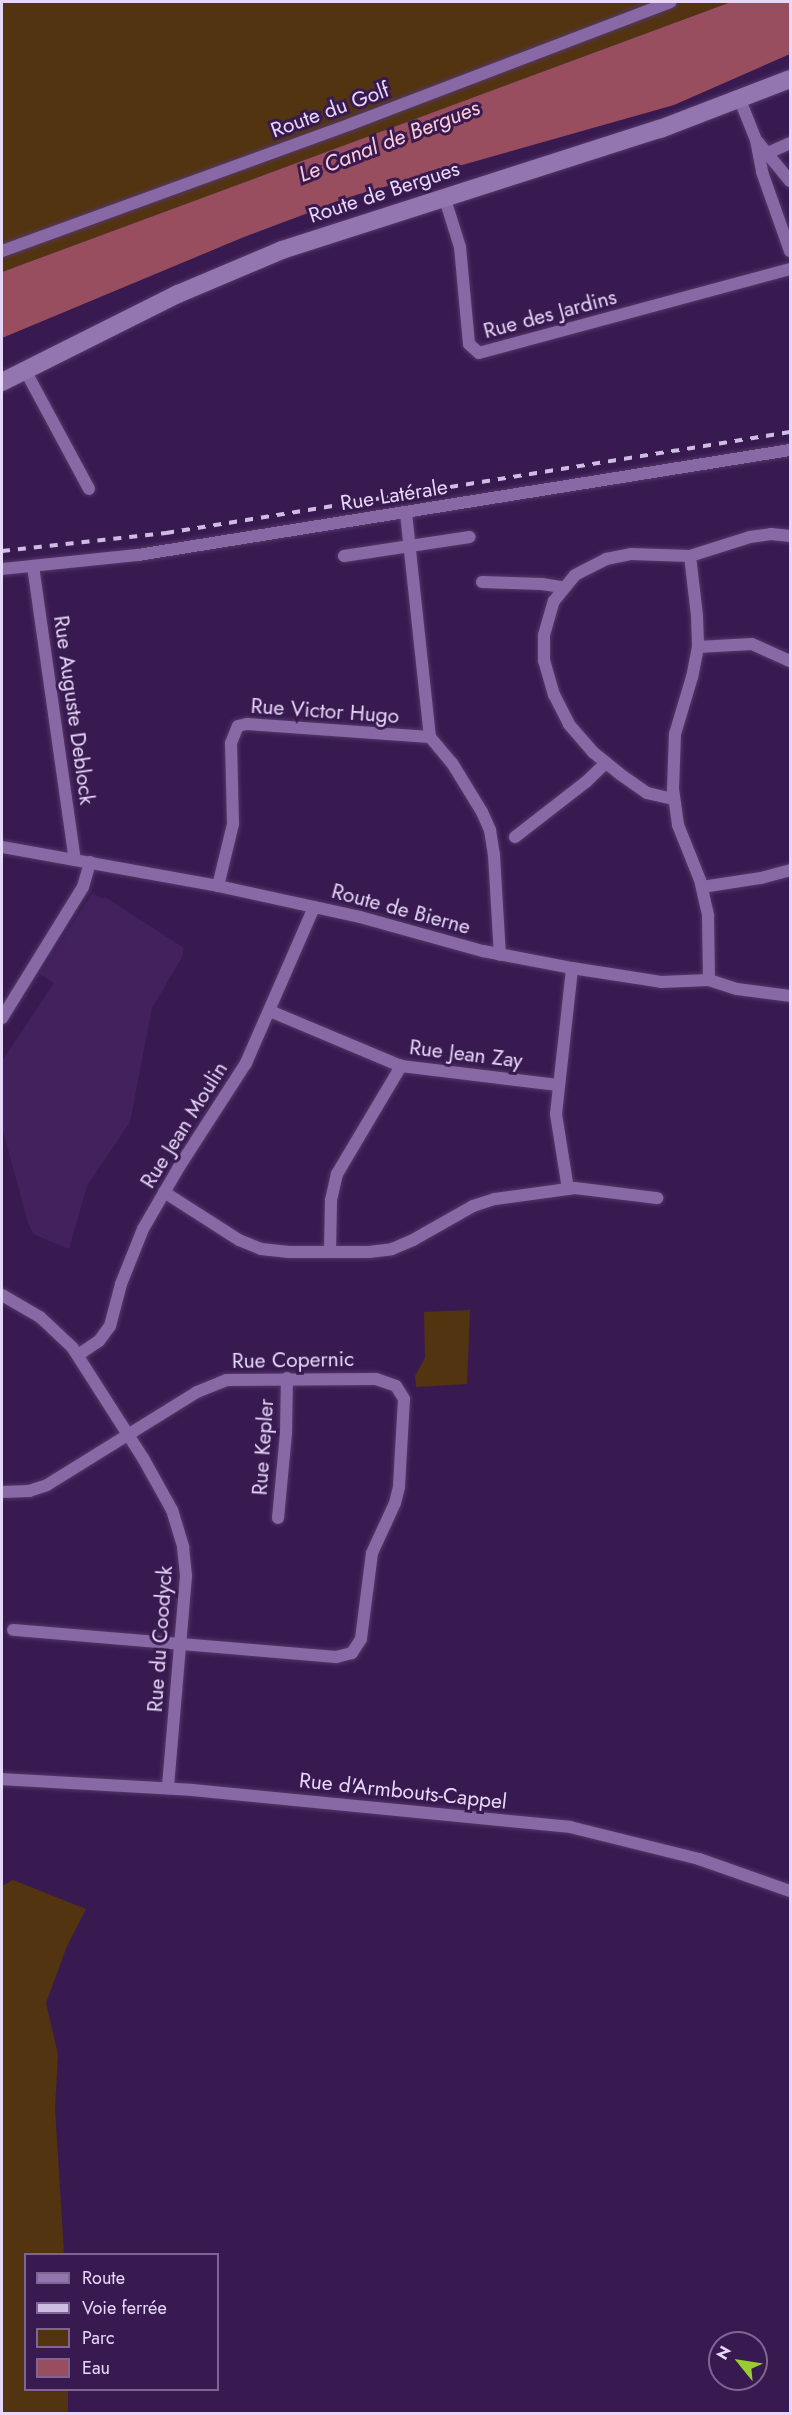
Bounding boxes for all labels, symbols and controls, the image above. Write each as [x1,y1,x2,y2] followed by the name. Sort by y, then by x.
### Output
[267,77,393,143] street label: Route du Golf
[295,94,483,188] water label: Le Canal de Bergues
[305,156,463,228] street label: Route de Bergues
[481,284,619,344] street label: Rue des Jardins
[339,474,449,516] street label: Rue Latérale
[48,614,100,806] street label: Rue Auguste Deblock
[250,693,400,729] street label: Rue Victor Hugo
[329,878,473,940] street label: Route de Bierne
[408,1035,524,1073] street label: Rue Jean Zay
[135,1057,233,1193] street label: Rue Jean Moulin
[232,1346,354,1374] street label: Rue Copernic
[247,1398,279,1496] street label: Rue Kepler
[142,1565,178,1713] street label: Rue du Coodyck
[298,1768,508,1814] street label: Rue d'Armbouts-Cappel
[24,2253,219,2391] legend
[82,2265,125,2291] text: Route
[82,2295,167,2321] text: Voie ferrée
[82,2325,115,2351] text: Parc
[708,2331,768,2391] north arrow
[711,2341,737,2364] text: N
[82,2355,110,2381] text: Eau

